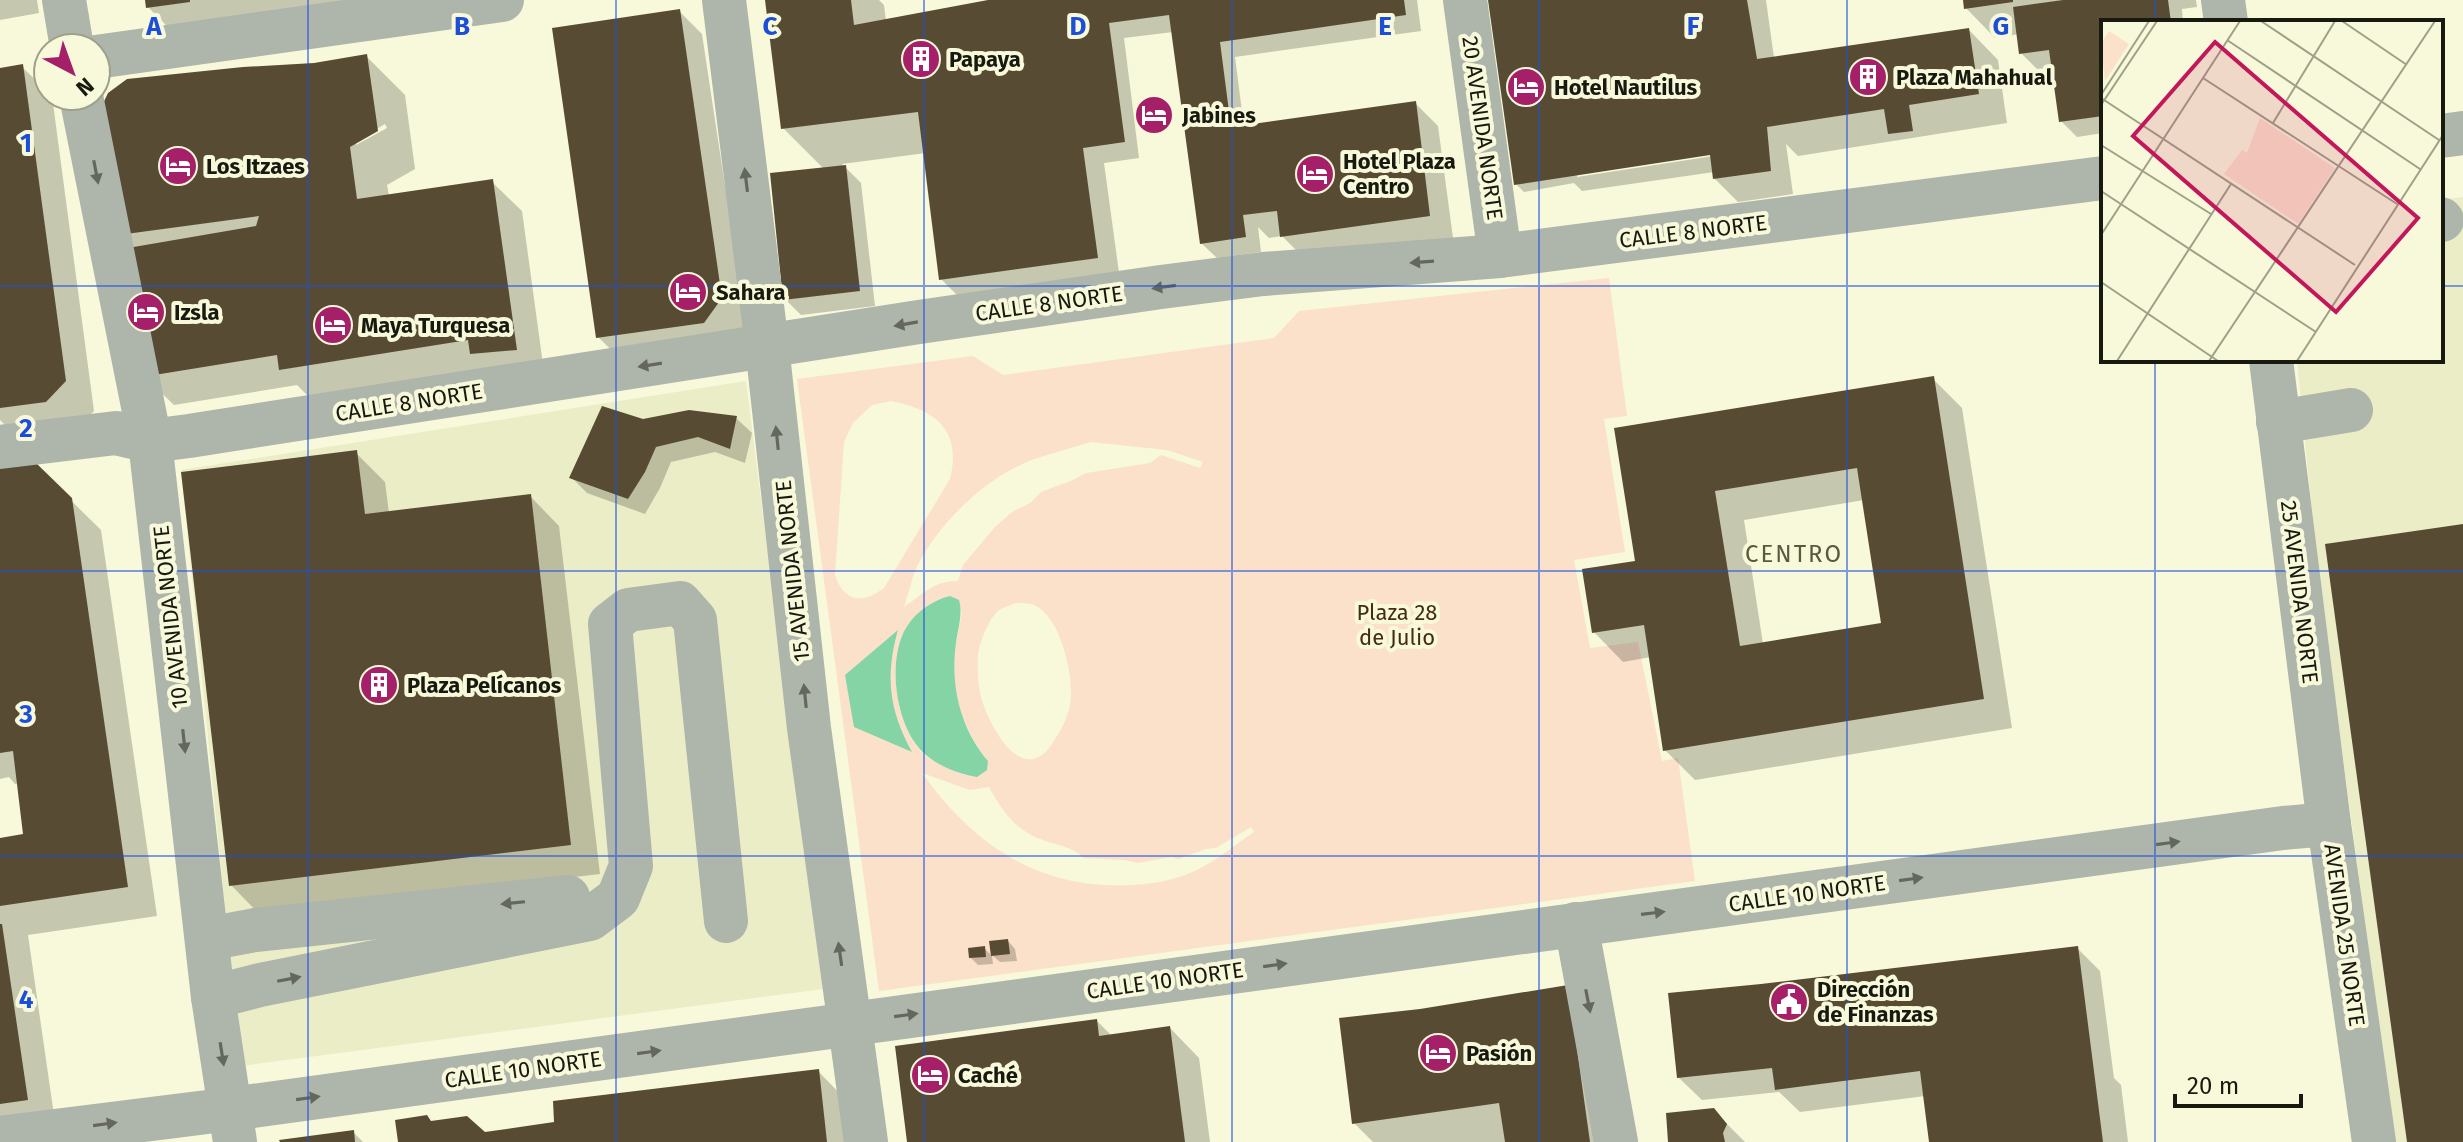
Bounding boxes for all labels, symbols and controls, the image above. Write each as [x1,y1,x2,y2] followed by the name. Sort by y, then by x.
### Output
[145,11,162,42] text: A
[454,11,470,42] text: B
[763,11,778,42] text: C
[1070,11,1087,42] text: D
[1378,11,1392,42] text: E
[1687,11,1700,42] text: F
[1993,11,2009,42] text: G
[2101,20,2443,362] inset map
[32,32,112,112] north arrow
[1456,34,1509,222] street label: 20 AVENIDA NORTE
[900,38,942,80] building icon: Papaya
[949,46,1021,73] place label: Papaya
[1847,56,1889,98] building icon: Plaza Mahahual
[1896,64,2053,91] place label: Plaza Mahahual
[1505,66,1547,108] hotel icon: Hotel Nautilus
[70,72,99,102] text: N
[1554,74,1698,101] place label: Hotel Nautilus
[1133,94,1175,136] hotel icon: Jabines
[1181,102,1256,129] place label: Jabines
[20,128,32,159] text: 1
[157,145,199,187] hotel icon: Los Itzaes
[1343,148,1456,200] place label: Hotel Plaza Centro
[206,153,305,180] place label: Los Itzaes
[1294,153,1336,195] hotel icon: Hotel Plaza Centro
[91,160,103,185] one-way arrow
[740,167,753,192] one-way arrow
[1618,209,1768,254] street label: CALLE 8 NORTE
[1410,256,1435,269] one-way arrow
[667,271,709,313] hotel icon: Sahara
[716,279,786,306] place label: Sahara
[974,280,1125,327] street label: CALLE 8 NORTE
[1151,281,1176,294] one-way arrow
[125,291,167,333] hotel icon: Izsla
[174,299,219,326] place label: Izsla
[312,304,354,346] hotel icon: Maya Turquesa
[361,312,510,339] place label: Maya Turquesa
[894,318,919,331] one-way arrow
[637,359,662,372] one-way arrow
[334,378,485,427] street label: CALLE 8 NORTE
[19,413,33,444] text: 2
[771,425,784,450] one-way arrow
[770,479,815,663] street label: 15 AVENIDA NORTE
[2275,499,2324,685] street label: 25 AVENIDA NORTE
[147,524,194,710] street label: 10 AVENIDA NORTE
[1745,540,1843,568] district label: CENTRO
[1357,599,1437,651] park label: Plaza 28 de Julio
[358,664,400,706] building icon: Plaza Pelícanos
[407,672,562,699] place label: Plaza Pelícanos
[799,683,812,708] one-way arrow
[18,699,33,730] text: 3
[178,729,191,754] one-way arrow
[2156,836,2181,849] one-way arrow
[2318,842,2371,1028] street label: AVENIDA 25 NORTE
[1727,869,1887,918] street label: CALLE 10 NORTE
[1898,872,1923,885] one-way arrow
[500,897,525,910] one-way arrow
[1641,907,1666,920] one-way arrow
[833,941,846,966] one-way arrow
[1085,956,1245,1005] street label: CALLE 10 NORTE
[1263,958,1288,971] one-way arrow
[277,972,302,985] one-way arrow
[1817,976,1934,1028] place label: Dirección de Finanzas
[1768,981,1810,1023] public building icon: Dirección de Finanzas
[19,984,34,1015] text: 4
[1583,989,1595,1014] one-way arrow
[894,1008,919,1021] one-way arrow
[1417,1032,1459,1074] hotel icon: Pasión
[1466,1040,1532,1067] place label: Pasión
[216,1042,229,1067] one-way arrow
[443,1045,603,1094] street label: CALLE 10 NORTE
[637,1045,662,1058] one-way arrow
[909,1054,951,1096] hotel icon: Caché
[2175,1058,2301,1108] scale bar
[958,1062,1018,1089] place label: Caché
[2187,1072,2239,1100] text: 20 m
[296,1091,321,1104] one-way arrow
[93,1118,118,1131] one-way arrow

